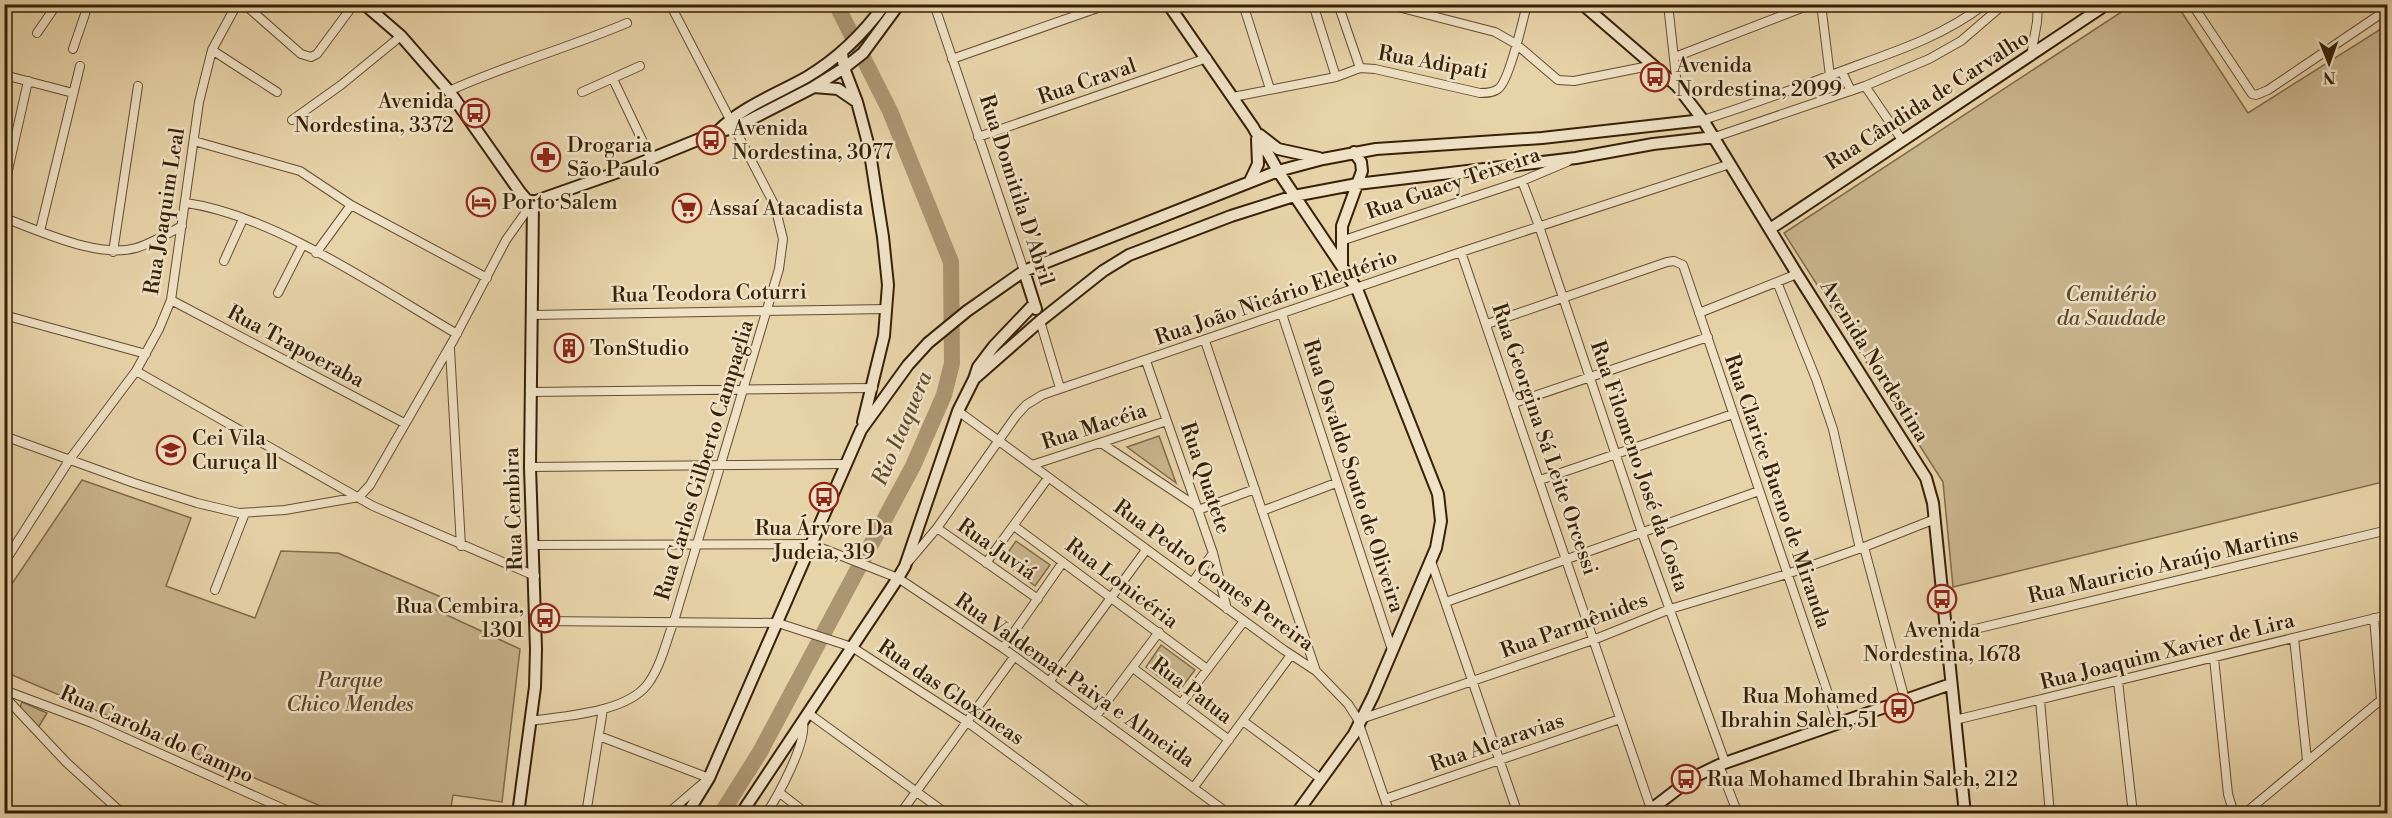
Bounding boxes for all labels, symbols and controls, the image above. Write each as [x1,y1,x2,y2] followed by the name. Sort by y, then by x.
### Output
[1821,25,2034,177] street label: Rua Cândida de Carvalho
[2299,33,2359,93] north arrow
[1376,41,1490,85] street label: Rua Adipati
[1035,53,1140,111] street label: Rua Craval
[1675,53,1842,103] place label: Avenida Nordestina, 2099
[1639,61,1671,93] bus stop icon: Avenida Nordestina, 2099
[2322,67,2336,87] text: N
[294,89,454,139] place label: Avenida Nordestina, 3372
[973,91,1059,289] street label: Rua Domitila D'Abril
[459,97,491,129] bus stop icon: Avenida Nordestina, 3372
[731,116,894,166] place label: Avenida Nordestina, 3077
[695,124,727,156] bus stop icon: Avenida Nordestina, 3077
[139,126,191,297] street label: Rua Joaquim Leal
[567,133,660,183] place label: Drogaria São Paulo
[530,141,562,173] pharmacy icon: Drogaria São Paulo
[1363,142,1544,226] street label: Rua Guacy Teixeira
[465,186,497,218] hotel icon: Porto Salem
[502,190,618,216] place label: Porto Salem
[671,192,703,224] supermarket icon: Assaí Atacadista
[707,196,864,222] place label: Assaí Atacadista
[1152,244,1401,352] street label: Rua João Nicário Eleutério
[1813,275,1935,448] street label: Avenida Nordestina
[611,279,807,309] street label: Rua Teodora Coturri
[2057,282,2165,332] park label: Cemitério da Saudade
[222,300,369,394] street label: Rua Trapoeraba
[1485,300,1603,579] street label: Rua Georgina Sá Leite Orcessi
[650,317,760,604] street label: Rua Carlos Gilberto Campaglia
[553,332,585,364] building icon: TonStudio
[590,336,689,362] place label: TonStudio
[1297,336,1410,616] street label: Rua Osvaldo Souto de Oliveira
[1584,338,1694,595] street label: Rua Filomeno José da Costa
[1718,351,1836,632] street label: Rua Clarice Bueno de Miranda
[866,367,939,491] water label: Rio Itaquera
[1038,398,1151,456] street label: Rua Macéia
[1174,419,1236,537] street label: Rua Quatete
[192,426,278,476] place label: Cei Vila Curuça ll
[155,434,187,466] school or university icon: Cei Vila Curuça ll
[499,446,529,571] street label: Rua Cembira
[808,481,840,513] bus stop icon: Rua Árvore Da Judeia, 319
[1108,494,1319,657] street label: Rua Pedro Gomes Pereira
[952,513,1041,587] street label: Rua Juviá
[755,514,894,566] place label: Rua Árvore Da Judeia, 319
[2026,522,2301,610] street label: Rua Mauricio Araújo Martins
[1060,533,1183,635] street label: Rua Lonicéria
[1926,583,1958,615] bus stop icon: Avenida Nordestina, 1678
[1497,587,1652,665] street label: Rua Parmênides
[950,588,1200,774] street label: Rua Valdemar Paiva e Almeida
[396,594,524,644] place label: Rua Cembira, 1301
[529,602,561,634] bus stop icon: Rua Cembira, 1301
[2037,608,2298,696] street label: Rua Joaquim Xavier de Lira
[1863,618,2021,668] place label: Avenida Nordestina, 1678
[872,634,1029,751] street label: Rua das Gloxíneas
[1145,652,1238,730] street label: Rua Patua
[286,668,414,718] park label: Parque Chico Mendes
[56,680,258,789] street label: Rua Caroba do Campo
[1720,684,1878,734] place label: Rua Mohamed Ibrahin Saleh, 51
[1883,692,1915,724] bus stop icon: Rua Mohamed Ibrahin Saleh, 51
[1427,708,1568,778] street label: Rua Alcaravias
[1670,763,1702,795] bus stop icon: Rua Mohamed Ibrahin Saleh, 212
[1707,767,2018,793] place label: Rua Mohamed Ibrahin Saleh, 212

